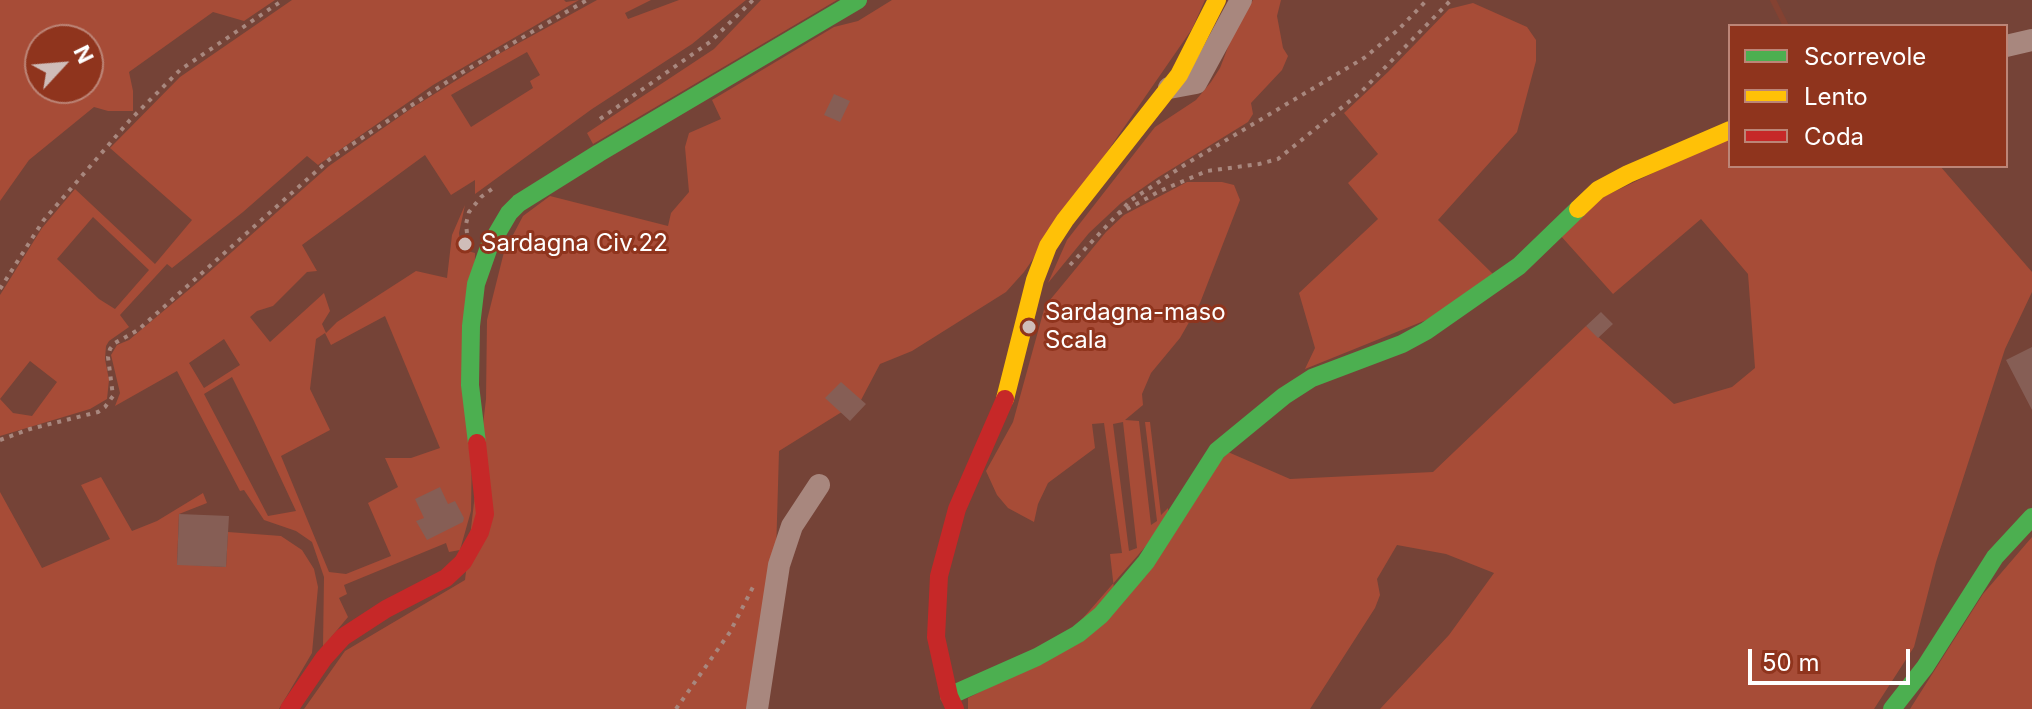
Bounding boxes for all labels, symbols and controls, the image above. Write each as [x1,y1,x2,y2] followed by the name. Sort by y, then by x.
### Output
[24,24,104,104] north arrow
[1728,24,2008,168] legend
[68,41,99,68] text: N
[1804,42,1926,71] text: Scorrevole
[1804,82,1868,111] text: Lento
[1804,122,1864,151] text: Coda
[481,230,668,258] place label: Sardagna Civ.22
[456,235,474,253] marker: Sardagna Civ.22
[1045,299,1226,355] place label: Sardagna-maso Scala
[1020,318,1038,336] marker: Sardagna-maso Scala
[1752,633,1914,683] scale bar
[1762,648,1820,677] text: 50 m

